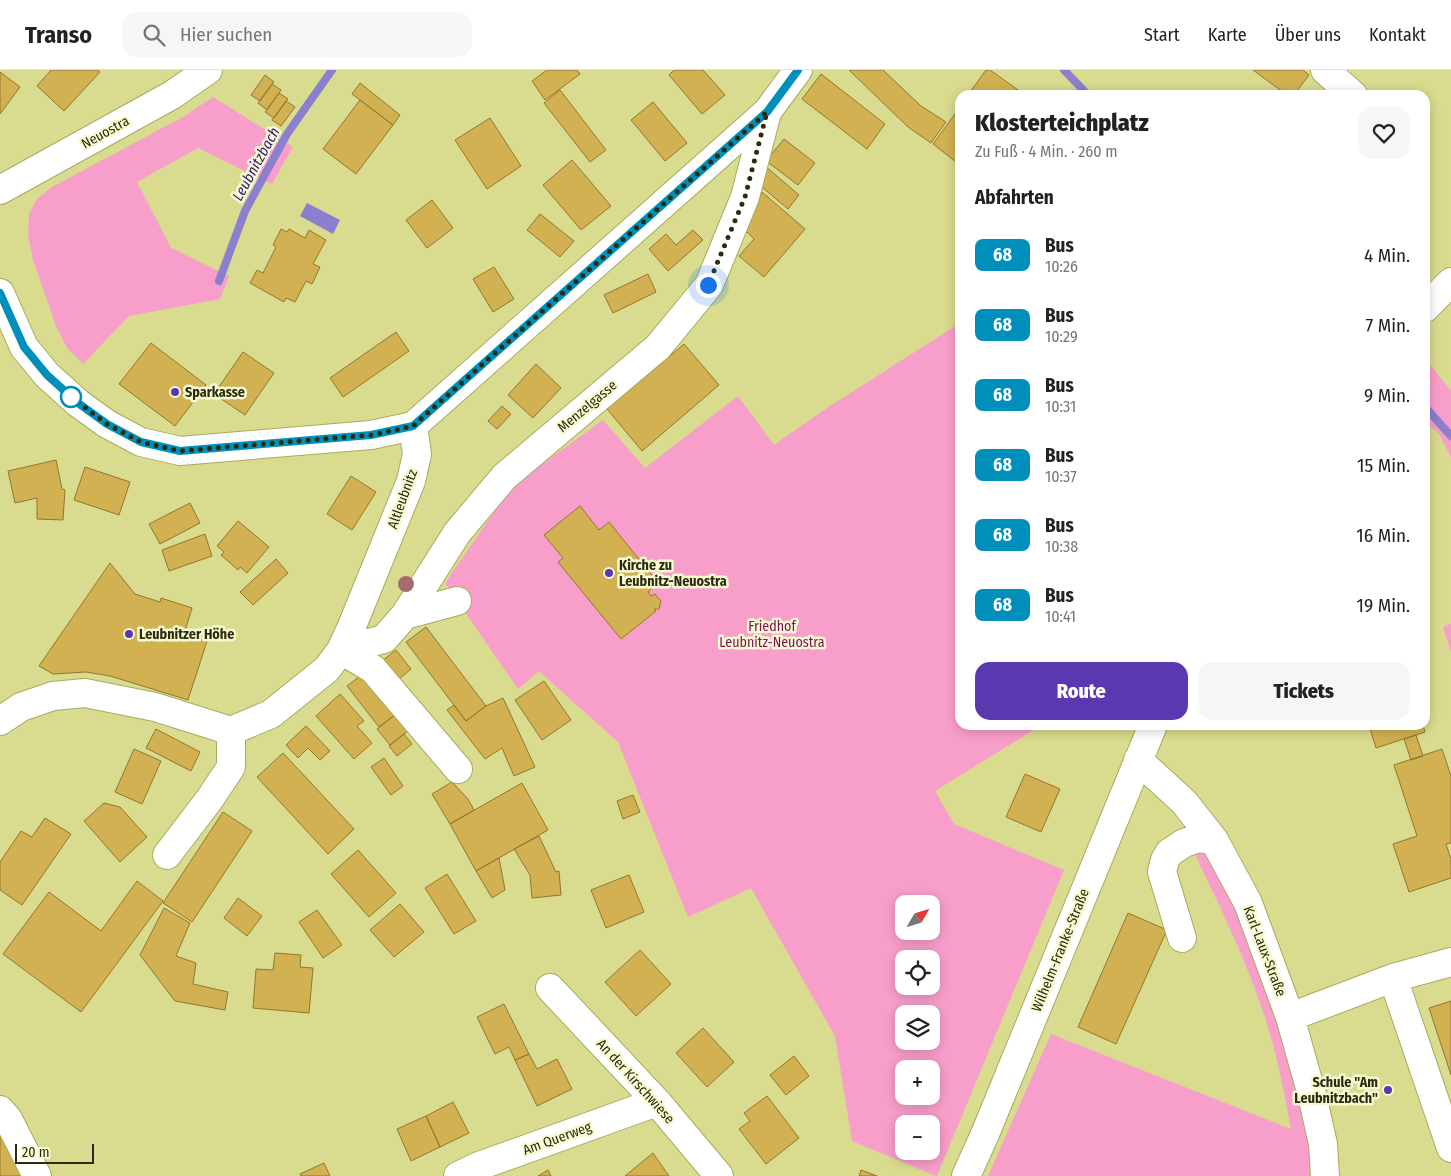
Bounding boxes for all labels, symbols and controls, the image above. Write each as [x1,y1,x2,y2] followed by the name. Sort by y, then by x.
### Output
[122,12,472,57] search box
[25,21,92,49] text: Transo
[140,21,168,49] icon: search
[180,23,272,46] text: Hier suchen
[1144,24,1180,46] text: Start
[1208,24,1247,46] text: Karte
[1275,24,1341,46] text: Über uns
[1369,24,1426,46] text: Kontakt
[1358,107,1410,159] button: heart
[975,109,1149,137] text: Klosterteichplatz
[78,112,132,152] street label: Neuostra
[228,124,284,204] water label: Leubnitzbach
[975,142,1118,161] text: Zu Fuß · 4 Min. · 260 m
[975,186,1054,209] text: Abfahrten
[1045,234,1074,257] text: Bus
[993,244,1012,266] text: 68
[1364,244,1410,267] text: 4 Min.
[1045,257,1078,276] text: 10:26
[696,273,721,298] your location
[1045,304,1074,327] text: Bus
[993,314,1012,336] text: 68
[1366,314,1410,337] text: 7 Min.
[1045,327,1078,346] text: 10:29
[1045,374,1074,397] text: Bus
[554,377,620,436] street label: Menzelgasse
[185,384,245,401] place label: Sparkasse
[993,384,1012,406] text: 68
[1364,384,1410,407] text: 9 Min.
[60,386,82,408] unlabelled marker
[169,386,181,398] marker: Sparkasse
[1045,397,1076,416] text: 10:31
[1045,444,1074,467] text: Bus
[993,454,1012,476] text: 68
[1357,454,1410,477] text: 15 Min.
[384,467,421,531] street label: Altleubnitz
[1045,467,1077,486] text: 10:37
[1045,514,1074,537] text: Bus
[993,524,1012,546] text: 68
[1356,524,1410,547] text: 16 Min.
[1045,537,1078,556] text: 10:38
[619,557,727,590] place label: Kirche zu Leubnitz-Neuostra
[603,567,615,579] marker: Kirche zu Leubnitz-Neuostra
[1045,584,1074,607] text: Bus
[993,594,1012,616] text: 68
[1357,594,1410,617] text: 19 Min.
[1045,607,1076,626] text: 10:41
[719,618,825,651] park label: Friedhof Leubnitz-Neuostra
[139,626,234,643] place label: Leubnitzer Höhe
[123,628,135,640] marker: Leubnitzer Höhe
[975,662,1188,720] button: Route
[1198,662,1410,720] button: Tickets
[1028,886,1093,1014] street label: Wilhelm-Franke-Straße
[895,895,940,940] north arrow
[895,895,940,1160] map controls
[1239,904,1290,999] street label: Karl-Laux-Straße
[895,950,940,995] button: locate
[895,1005,940,1050] button: layers
[593,1035,678,1127] street label: An der Kirschwiese
[895,1060,940,1105] button: +
[1294,1074,1378,1107] place label: Schule "Am Leubnitzbach"
[1382,1084,1394,1096] marker: Schule "Am Leubnitzbach"
[895,1115,940,1160] button: −
[520,1118,594,1159] street label: Am Querweg
[15,1141,94,1164] scale bar
[22,1144,50,1161] text: 20 m

